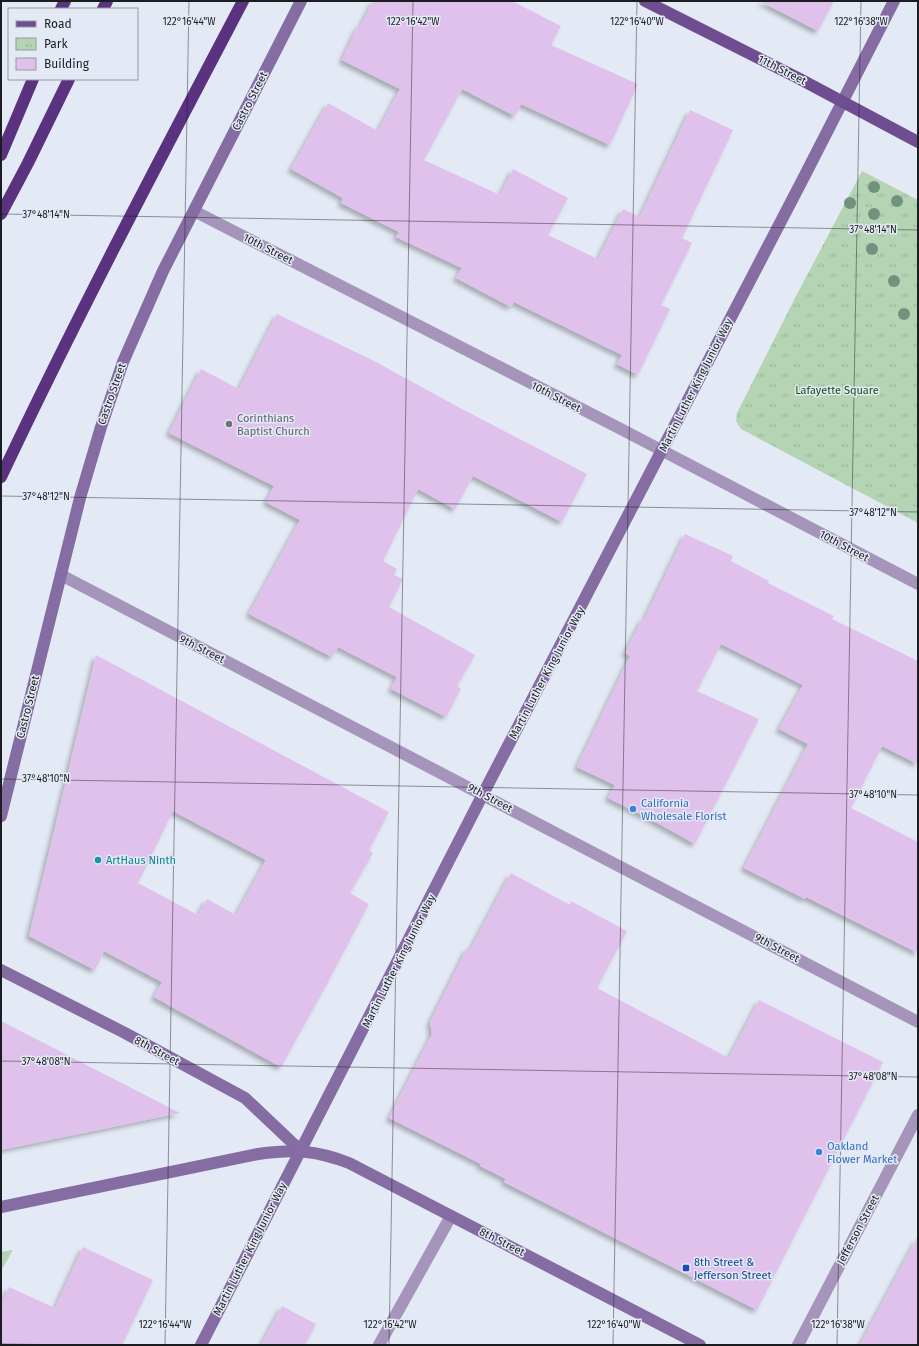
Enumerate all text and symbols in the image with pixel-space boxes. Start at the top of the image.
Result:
legend [8,8,138,80]
text: 122°16'44"W [162,16,216,28]
text: 122°16'42"W [386,16,440,28]
text: 122°16'40"W [610,16,665,28]
text: 122°16'38"W [834,16,889,28]
text: Road [44,17,72,31]
text: Park [44,37,68,51]
street label: 11th Street [756,52,808,88]
text: Building [44,57,90,71]
street label: Castro Street [230,69,270,133]
text: 37°48'14"N [22,209,70,221]
text: 37°48'14"N [849,224,897,236]
street label: 10th Street [241,231,295,267]
street label: Martin Luther King Junior Way [657,316,736,454]
street label: Castro Street [95,362,129,426]
street label: 10th Street [529,379,583,415]
park label: Lafayette Square [795,384,879,397]
place label: Corinthians Baptist Church [237,412,310,438]
marker: Corinthians Baptist Church [224,419,234,429]
text: 37°48'12"N [22,491,70,503]
text: 37°48'12"N [849,507,897,519]
street label: 10th Street [817,528,871,564]
street label: Martin Luther King Junior Way [507,604,588,741]
street label: 9th Street [177,632,227,666]
street label: Castro Street [14,674,42,740]
text: 37°48'10"N [22,773,70,785]
street label: 9th Street [465,781,515,815]
text: 37°48'10"N [849,789,897,801]
place label: California Wholesale Florist [641,797,726,823]
marker: California Wholesale Florist [628,804,638,814]
place label: ArtHaus Ninth [106,854,176,867]
marker: ArtHaus Ninth [93,855,103,865]
street label: Martin Luther King Junior Way [360,892,439,1030]
street label: 9th Street [752,931,802,965]
street label: 8th Street [132,1034,182,1068]
text: 37°48'08"N [21,1056,71,1068]
text: 37°48'08"N [848,1071,898,1083]
place label: Oakland Flower Market [827,1140,897,1166]
marker: Oakland Flower Market [814,1147,824,1157]
street label: Martin Luther King Junior Way [211,1180,290,1318]
street label: Jefferson Street [834,1193,882,1267]
street label: 8th Street [477,1225,527,1259]
place label: 8th Street & Jefferson Street [694,1256,771,1282]
marker: 8th Street & Jefferson Street [681,1263,691,1273]
text: 122°16'44"W [138,1319,192,1331]
text: 122°16'42"W [363,1319,417,1331]
text: 122°16'40"W [587,1319,642,1331]
text: 122°16'38"W [811,1319,866,1331]

